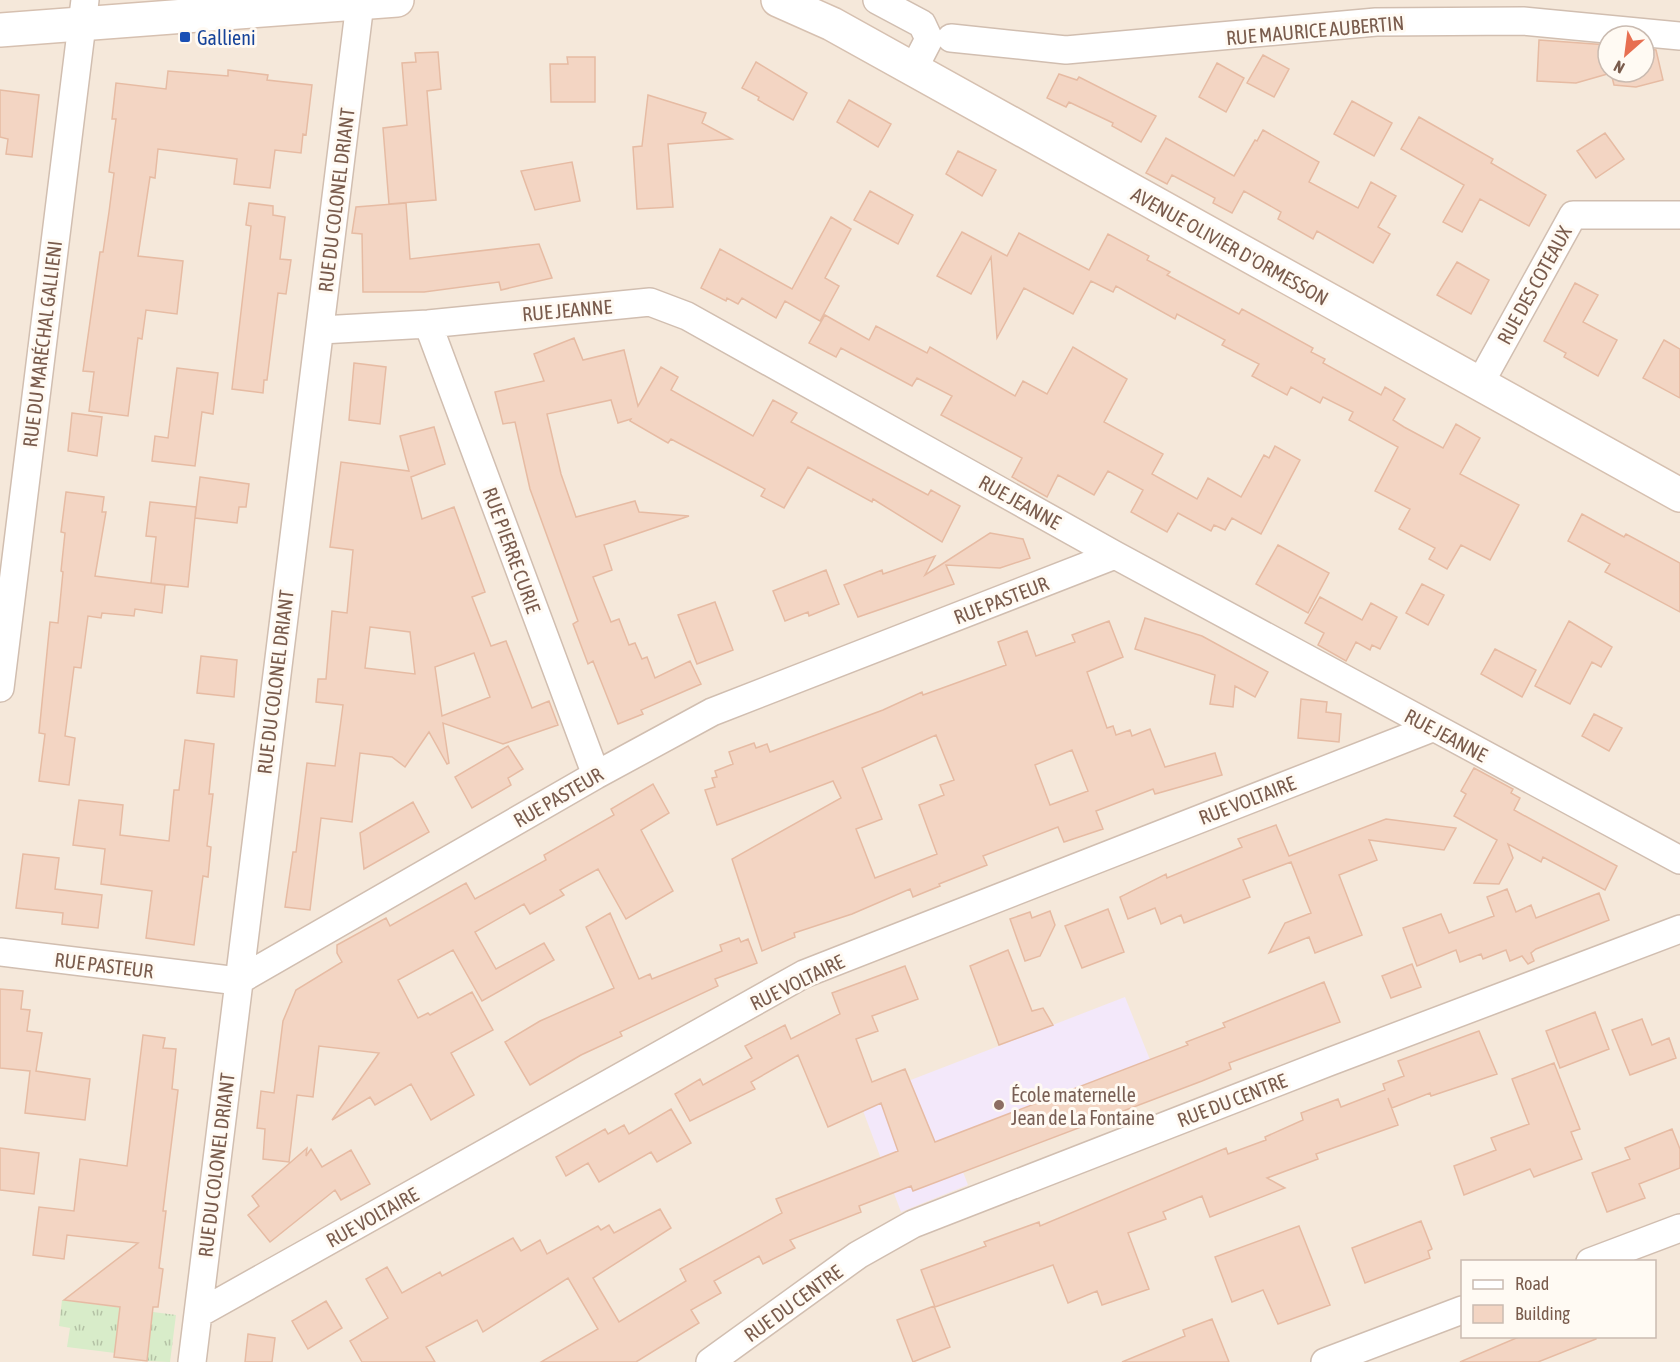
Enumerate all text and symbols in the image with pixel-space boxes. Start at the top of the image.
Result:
street label: RUE MAURICE AUBERTIN [1225,11,1405,49]
north arrow [1596,24,1656,84]
place label: Gallieni [197,26,255,49]
marker: Gallieni [178,30,192,44]
text: N [1611,57,1627,77]
street label: RUE DU COLONEL DRIANT [313,106,359,294]
street label: AVENUE OLIVIER D'ORMESSON [1128,182,1332,310]
street label: RUE DES COTEAUX [1492,222,1576,348]
street label: RUE DU MARÉCHAL GALLIENI [18,239,66,449]
street label: RUE JEANNE [521,295,613,325]
street label: RUE JEANNE [975,470,1065,534]
street label: RUE PIERRE CURIE [479,484,546,616]
street label: RUE PASTEUR [950,571,1052,629]
street label: RUE DU COLONEL DRIANT [252,588,298,776]
street label: RUE JEANNE [1401,704,1492,766]
street label: RUE PASTEUR [509,762,607,832]
street label: RUE VOLTAIRE [1195,771,1299,829]
street label: RUE PASTEUR [53,948,155,982]
street label: RUE VOLTAIRE [746,949,848,1015]
street label: RUE DU CENTRE [1174,1068,1290,1131]
street label: RUE DU COLONEL DRIANT [193,1071,239,1259]
place label: École maternelle Jean de La Fontaine [1011,1083,1155,1129]
marker: École maternelle Jean de La Fontaine [992,1098,1006,1112]
street label: RUE VOLTAIRE [322,1182,422,1252]
street label: RUE DU CENTRE [740,1259,847,1346]
legend [1461,1260,1656,1338]
text: Road [1515,1273,1549,1294]
text: Building [1515,1303,1570,1324]

